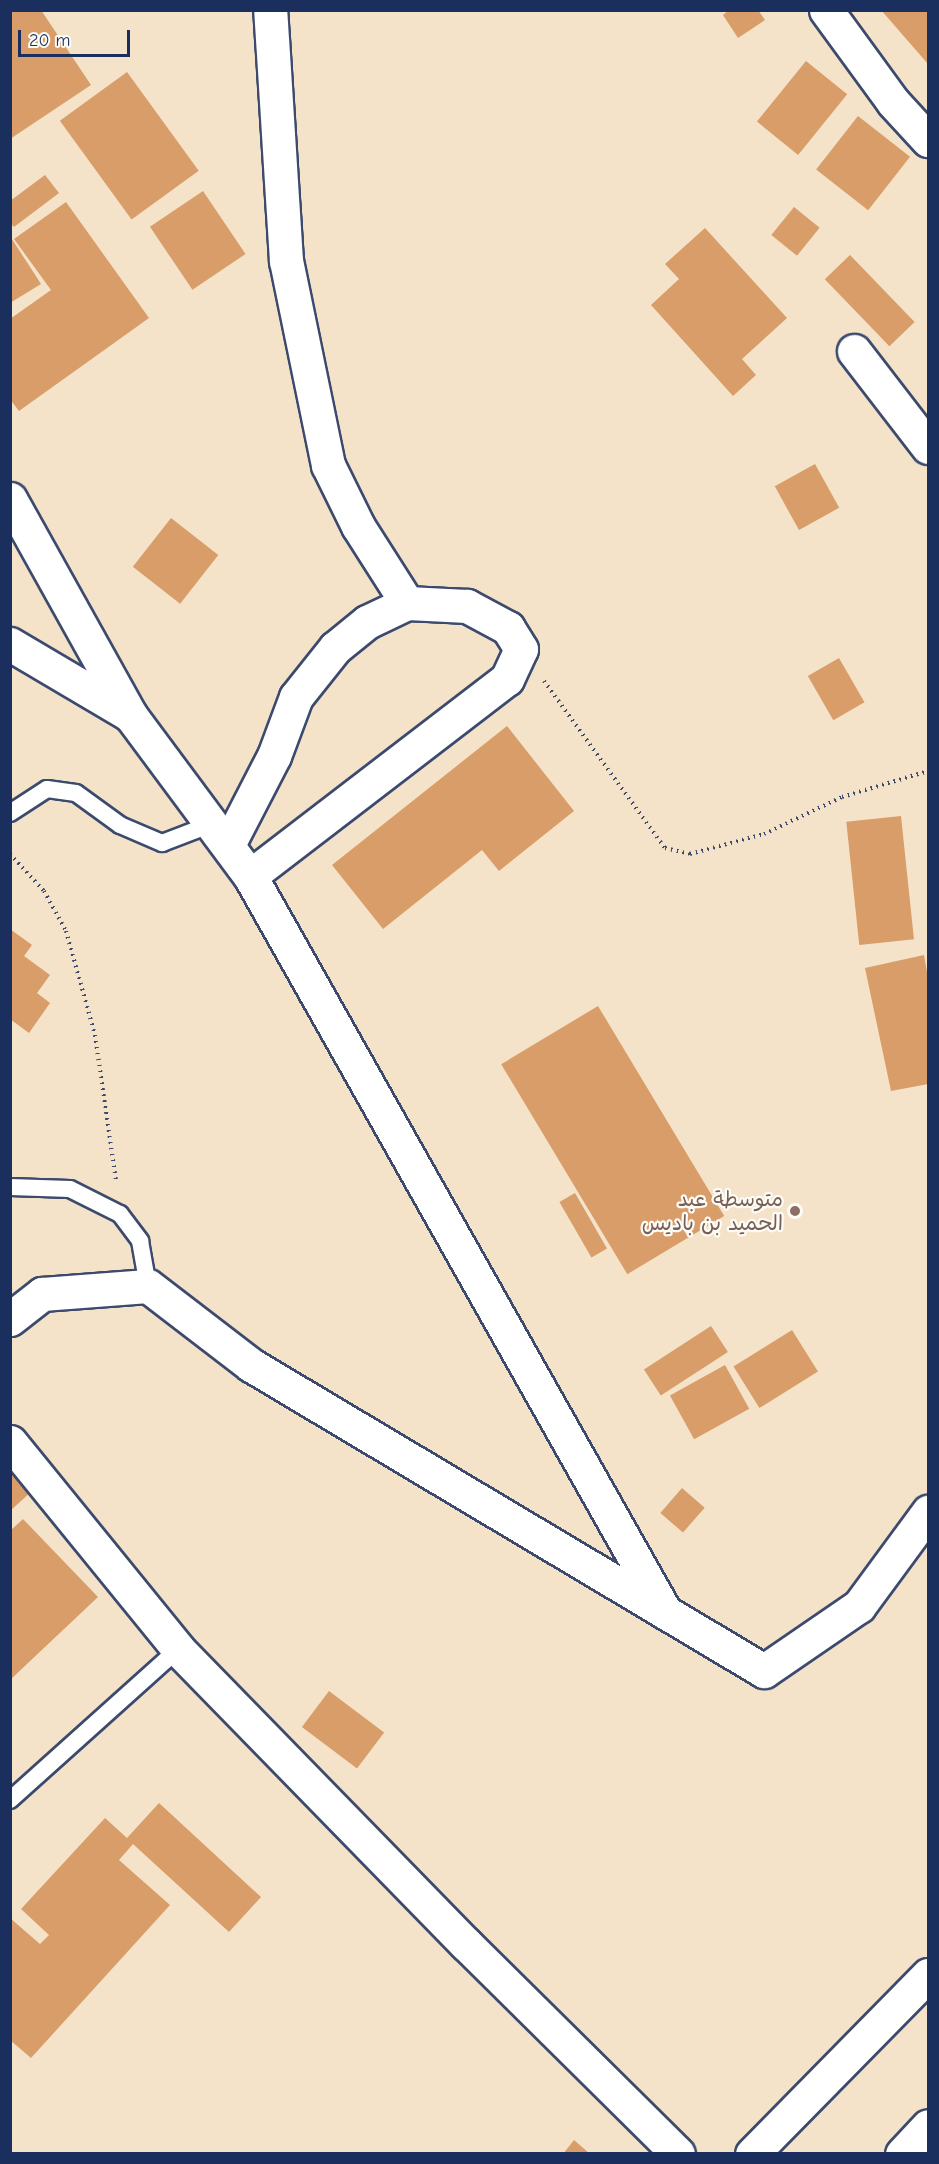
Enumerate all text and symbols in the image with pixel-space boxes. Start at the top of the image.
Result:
scale bar [21,18,134,56]
text: 20 m [29,30,70,51]
place label: متوسطة عبد الحميد بن باديس [642,1186,783,1236]
marker: متوسطة عبد الحميد بن باديس [788,1204,802,1218]

